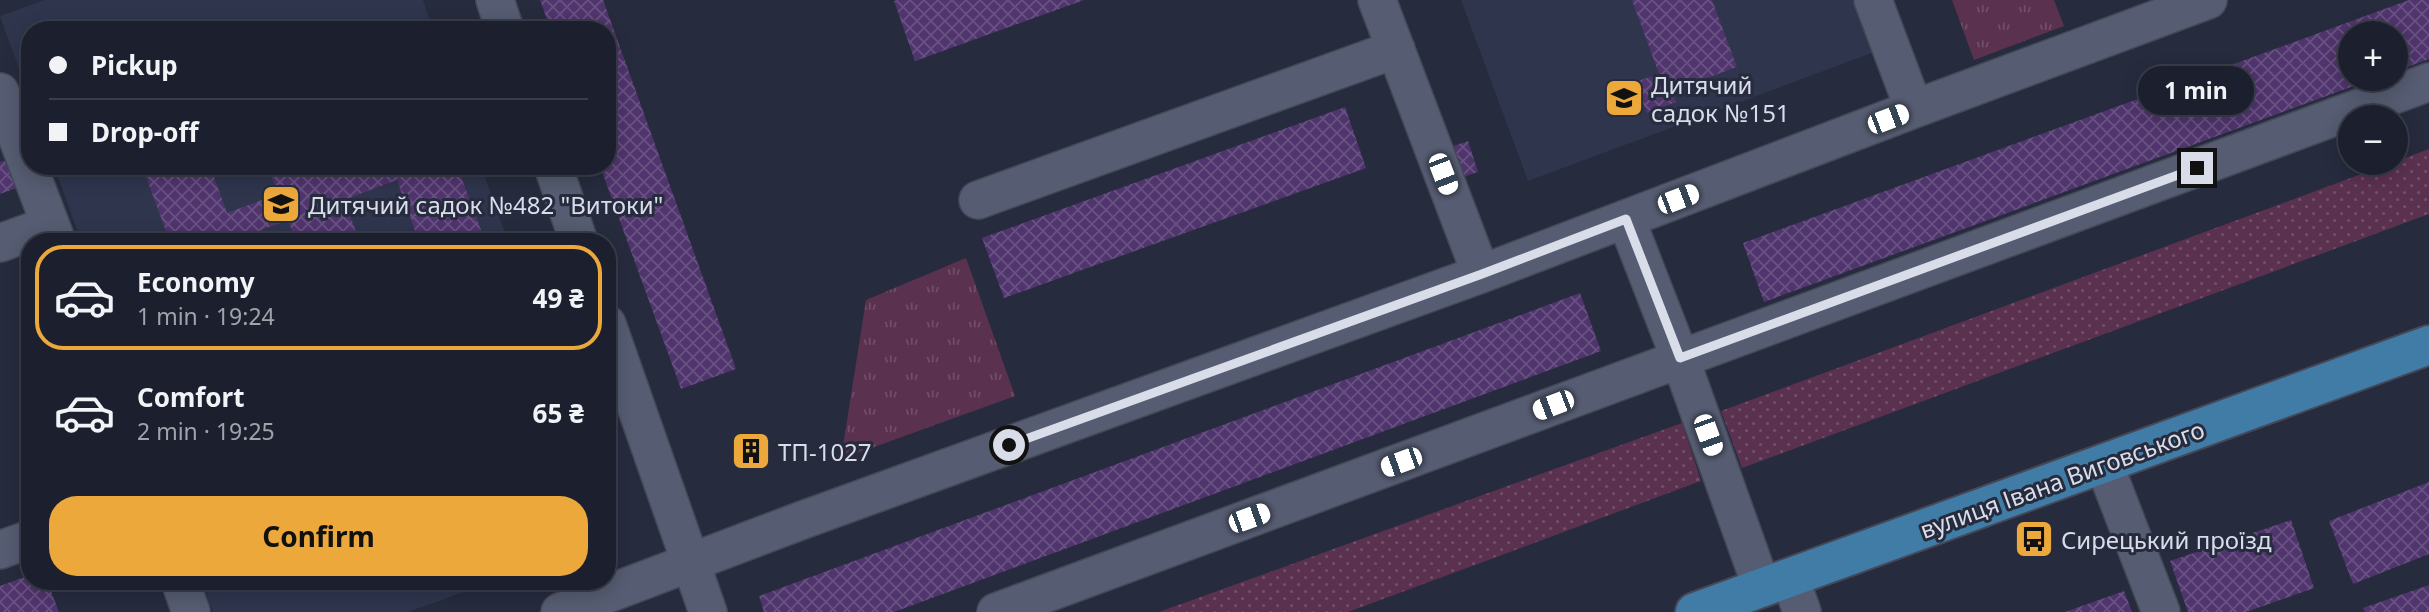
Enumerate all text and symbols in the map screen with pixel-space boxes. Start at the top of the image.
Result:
map controls [2338,21,2408,175]
button: + [2338,21,2408,91]
text: Pickup [91,47,178,83]
callout: 1 min [2139,66,2255,116]
place label: Дитячий садок №151 [1651,68,1790,129]
text: 1 min [2164,74,2228,106]
school or university icon: Дитячий садок №151 [1603,77,1645,119]
car [1865,102,1912,136]
button: − [2338,105,2408,175]
text: Drop-off [91,114,198,150]
car [1426,151,1461,197]
route end [2181,152,2213,184]
car [1655,182,1702,216]
school or university icon: Дитячий садок №482 "Витоки" [260,183,302,225]
place label: Дитячий садок №482 "Витоки" [308,188,663,221]
text: Economy [137,264,255,300]
icon: car [53,266,116,329]
text: 49 ₴ [533,280,584,316]
text: 1 min · 19:24 [137,300,275,332]
text: Comfort [137,379,245,415]
icon: car [53,381,116,444]
car [1530,388,1577,422]
text: 65 ₴ [533,395,584,431]
car [1691,412,1726,458]
street label: вулиця Івана Виговського [1915,412,2209,546]
text: 2 min · 19:25 [137,415,275,447]
route start [993,429,1025,461]
building icon: ТП-1027 [730,430,772,472]
place label: ТП-1027 [778,435,872,468]
car [1378,445,1425,479]
button: Confirm [49,496,588,576]
car [1226,501,1273,535]
bus stop icon: Сирецький проїзд [2013,518,2055,560]
place label: Сирецький проїзд [2061,523,2272,556]

